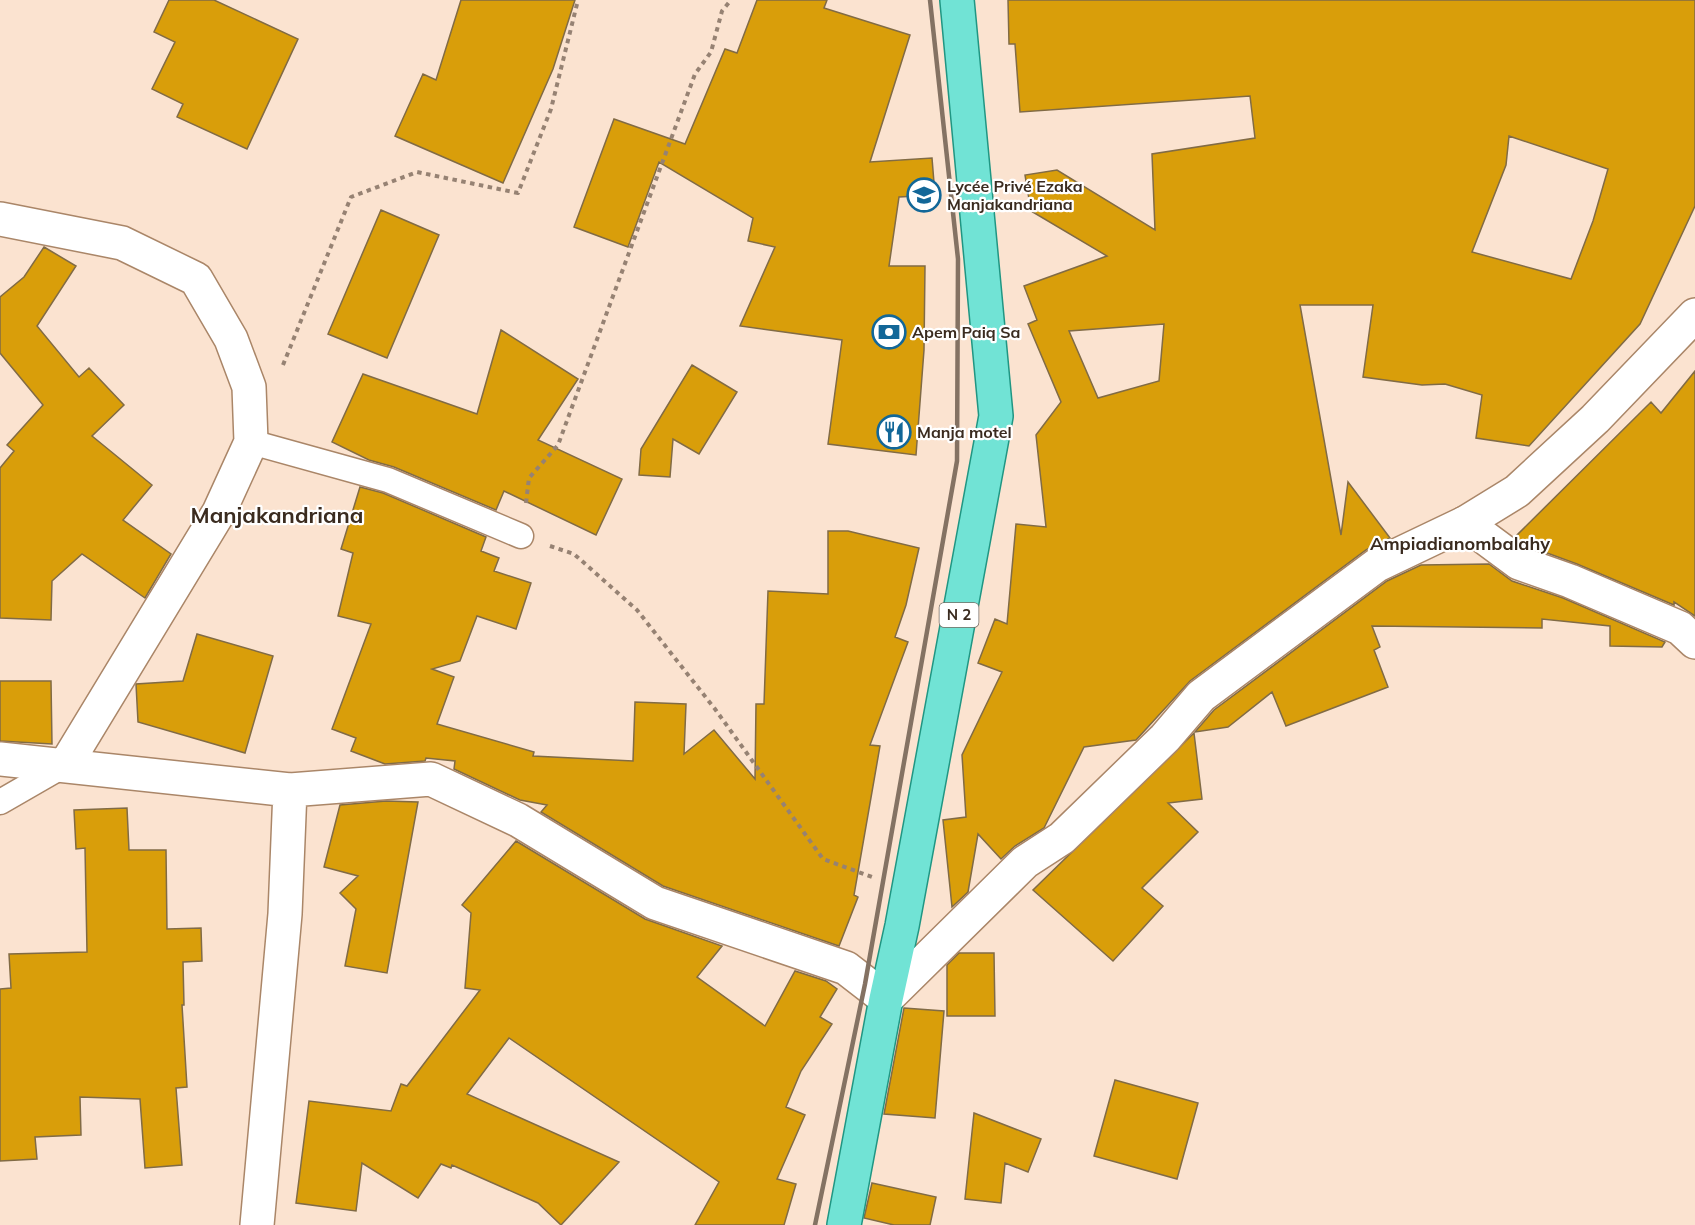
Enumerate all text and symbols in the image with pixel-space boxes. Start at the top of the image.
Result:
place label: Lycée Privé Ezaka Manjakandriana [947,176,1083,214]
school or university icon: Lycée Privé Ezaka Manjakandriana [906,177,942,213]
bank icon: Apem Paiq Sa [871,314,907,350]
place label: Apem Paiq Sa [912,322,1020,342]
restaurant icon: Manja motel [876,414,912,450]
place label: Manja motel [917,422,1012,442]
district label: Manjakandriana [191,501,363,529]
district label: Ampiadianombalahy [1370,532,1550,555]
road number: N 2 [940,603,978,627]

